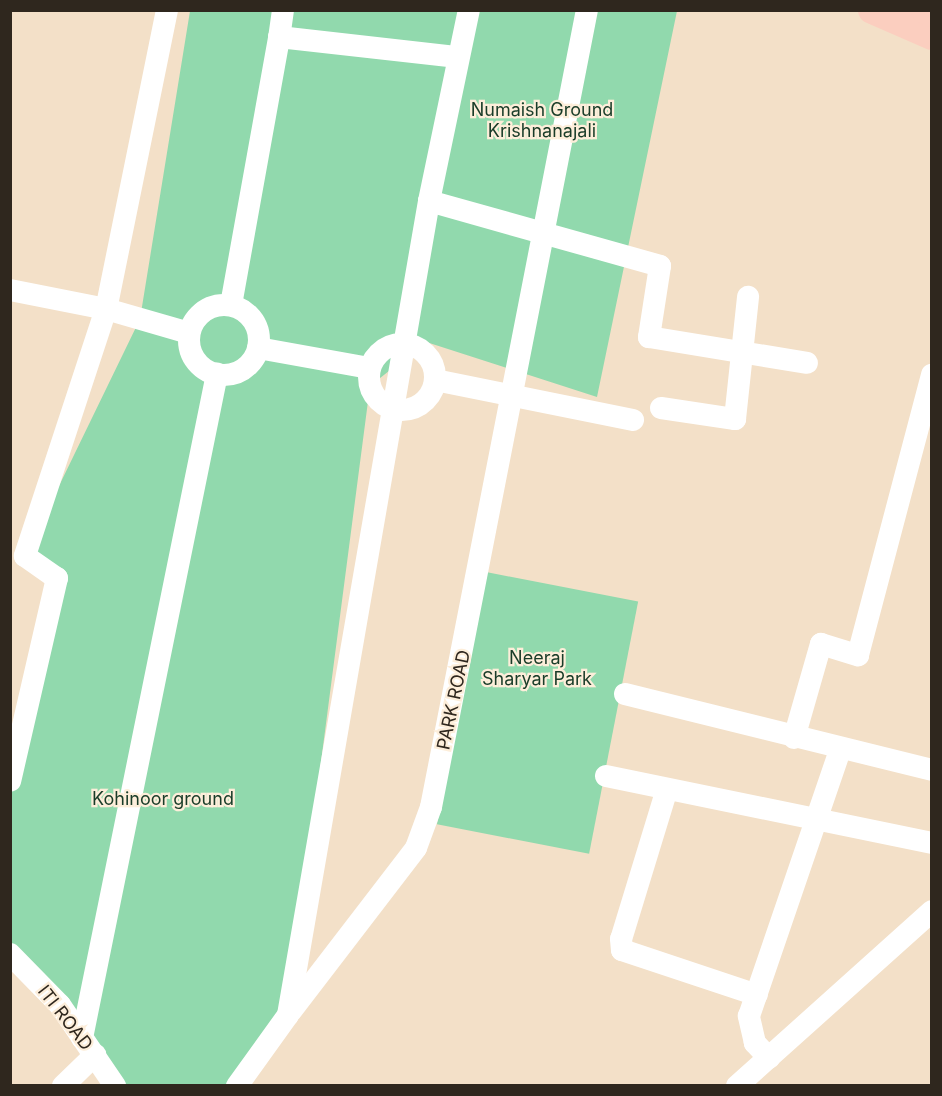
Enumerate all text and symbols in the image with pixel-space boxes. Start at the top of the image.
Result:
park label: Numaish Ground Krishnanajali [471,100,613,142]
street label: PARK ROAD [433,648,475,752]
park label: Neeraj Sharyar Park [482,648,592,690]
park label: Kohinoor ground [92,788,234,810]
street label: ITI ROAD [33,981,97,1055]

